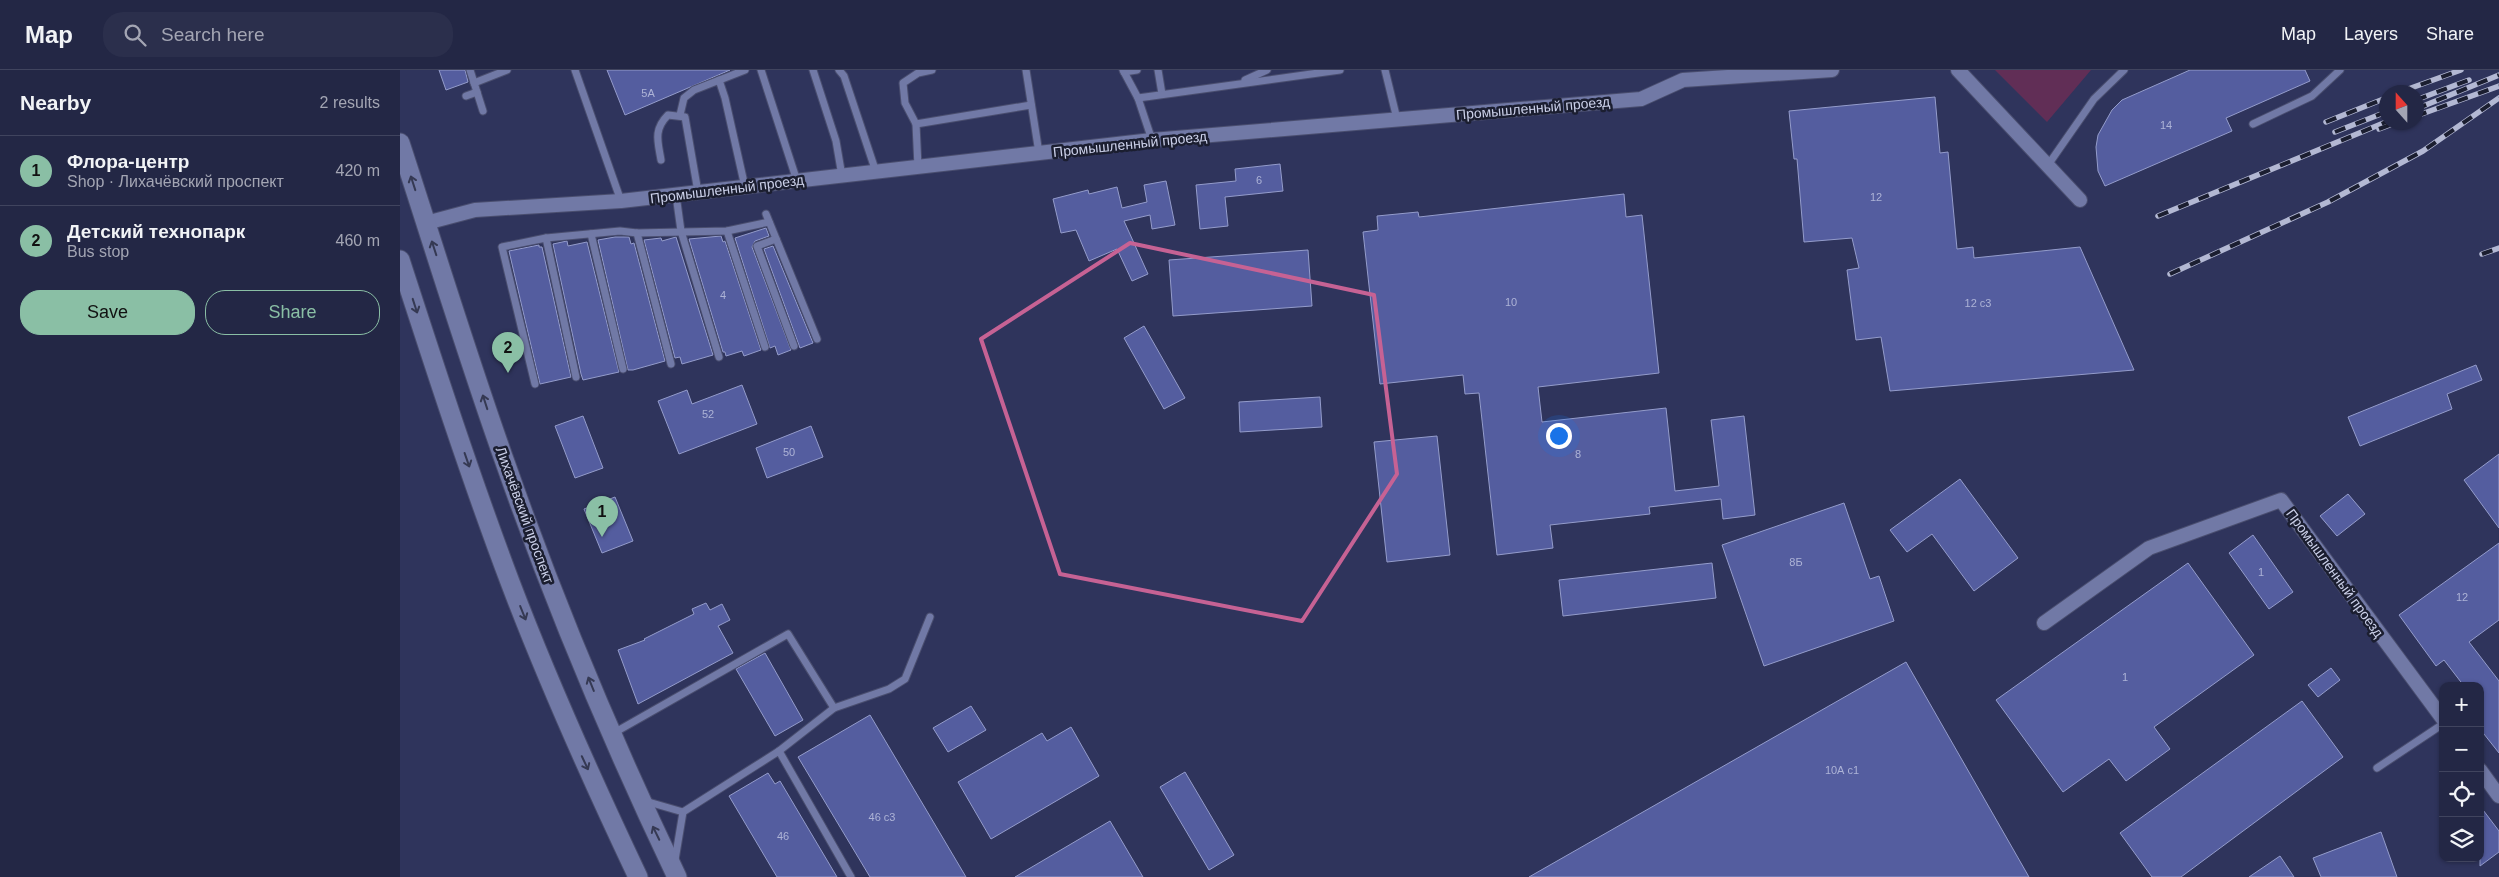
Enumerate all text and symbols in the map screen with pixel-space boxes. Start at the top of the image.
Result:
search box [103,12,453,57]
text: Map [25,21,73,48]
icon: search [121,21,149,49]
text: Search here [161,24,265,45]
text: Map [2281,24,2316,44]
text: Layers [2344,24,2398,44]
text: Share [2426,24,2474,44]
north arrow [2379,85,2424,130]
house number: 5А [641,87,655,99]
text: Nearby [20,91,91,114]
street label: Промышленный проезд [1455,93,1611,123]
text: 2 results [320,94,380,111]
house number: 14 [2160,119,2172,131]
street label: Промышленный проезд [1052,128,1208,160]
text: Флора-центр [67,151,189,172]
text: 1 [32,162,40,179]
text: 420 m [336,162,380,179]
street label: Промышленный проезд [649,172,805,206]
text: Shop · Лихачёвский проспект [67,173,284,190]
house number: 6 [1256,174,1262,186]
one-way arrow [408,176,417,191]
house number: 12 [1870,191,1882,203]
text: Детский технопарк [67,221,245,242]
text: 2 [32,232,40,249]
text: 460 m [336,232,380,249]
one-way arrow [429,240,439,256]
text: Bus stop [67,243,129,260]
house number: 4 [720,289,726,301]
button: Save [20,290,195,335]
button: Share [205,290,380,335]
house number: 10 [1505,296,1517,308]
house number: 12 с3 [1965,297,1991,309]
one-way arrow [411,298,420,314]
pin: 2 [492,332,524,373]
one-way arrow [480,395,489,411]
house number: 52 [702,408,714,420]
your location [1546,423,1572,449]
street label: Лихачёвский проспект [493,444,557,586]
house number: 50 [783,446,795,458]
house number: 8 [1575,448,1581,460]
one-way arrow [463,452,472,468]
pin: 1 [586,496,618,537]
street label: Промышленный проезд [2283,506,2387,640]
house number: 8Б [1789,556,1803,568]
house number: 1 [2258,566,2264,578]
house number: 12 [2456,591,2468,603]
one-way arrow [518,605,528,620]
house number: 1 [2122,671,2128,683]
one-way arrow [586,677,595,692]
map controls [2439,682,2484,862]
button: + [2439,682,2484,727]
button: − [2439,727,2484,772]
one-way arrow [580,755,590,770]
house number: 10А с1 [1825,764,1859,776]
button: locate [2439,772,2484,817]
house number: 46 с3 [869,811,895,823]
button: layers [2439,817,2484,862]
one-way arrow [651,826,660,841]
house number: 46 [777,830,789,842]

